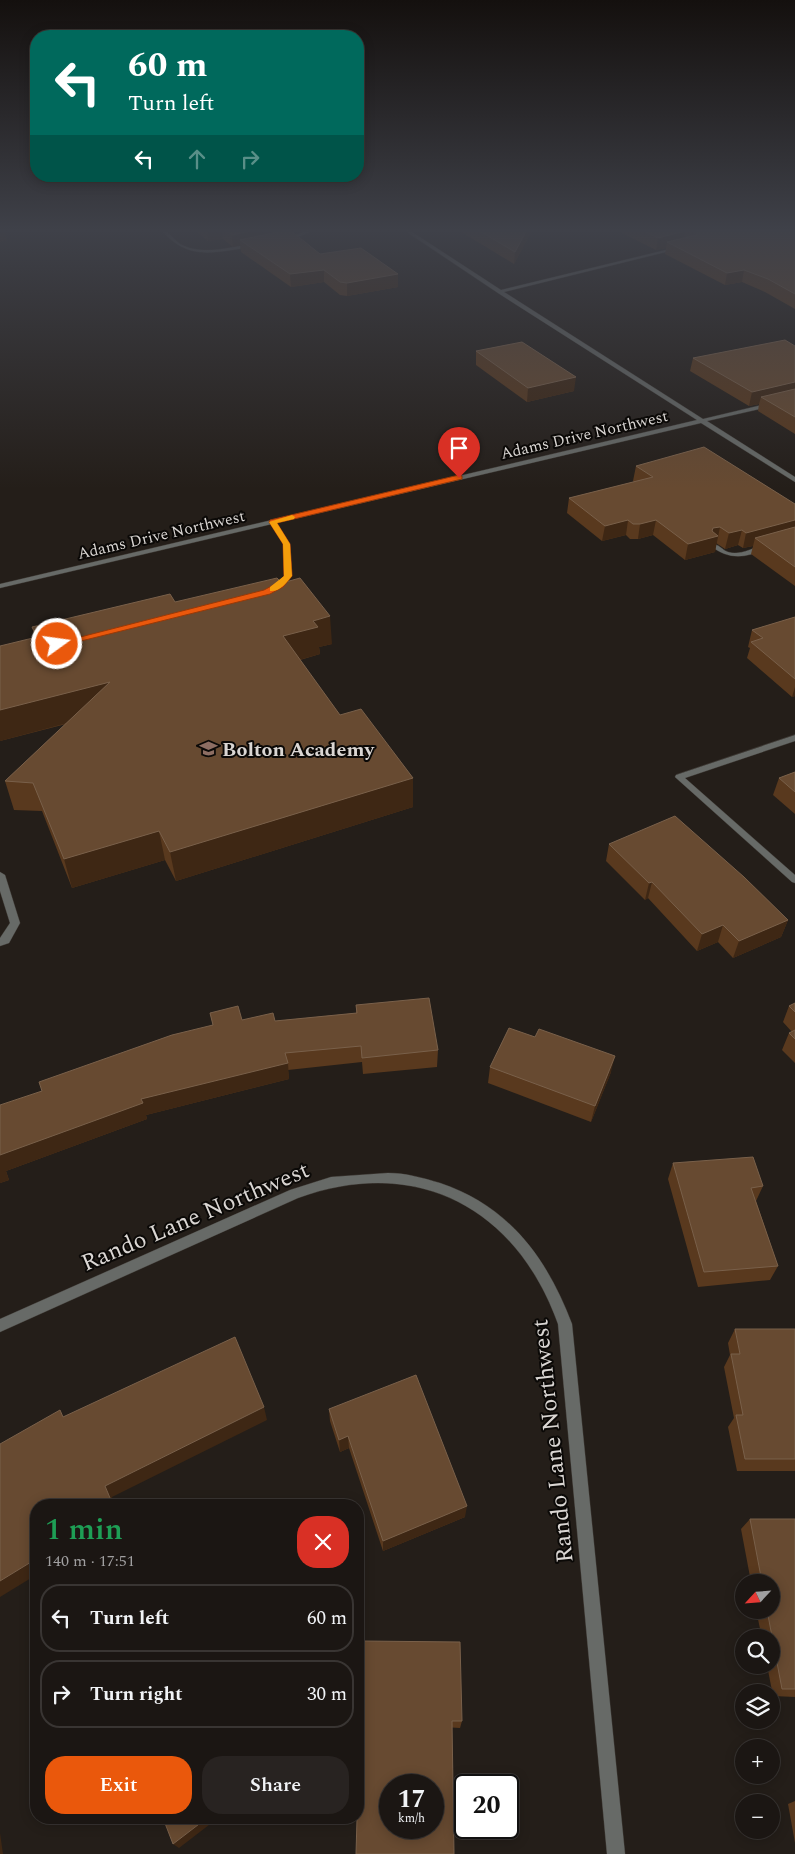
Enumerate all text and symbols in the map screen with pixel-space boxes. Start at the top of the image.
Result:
text: 60 m [128,39,208,92]
icon: left [45,50,110,115]
text: Turn left [128,87,214,120]
icon: left [130,145,158,173]
icon: ahead [183,145,211,173]
icon: right [236,145,264,173]
street label: Adams Drive Northwest [498,404,671,466]
pin [438,427,480,478]
icon: arrive [445,434,473,462]
street label: Adams Drive Northwest [75,504,248,566]
position arrow [30,617,82,669]
place label: Bolton Academy [222,735,375,765]
school or university icon: Bolton Academy [198,739,218,759]
street label: Rando Lane Northwest [76,1153,315,1281]
street label: Rando Lane Northwest [522,1317,584,1565]
text: 1 min [45,1507,123,1553]
button: close [297,1516,349,1568]
text: 140 m · 17:51 [45,1549,135,1573]
north arrow [735,1574,780,1619]
map controls [735,1574,780,1839]
icon: left [47,1604,75,1632]
text: Turn left [90,1604,169,1633]
text: 60 m [307,1604,347,1633]
button: search [735,1629,780,1674]
icon: right [47,1680,75,1708]
text: Turn right [90,1680,183,1709]
text: 30 m [307,1680,347,1709]
button: layers [735,1684,780,1729]
button: + [735,1739,780,1784]
button: Exit [45,1756,192,1814]
button: Share [202,1756,349,1814]
speed limit sign: 20 [454,1774,519,1839]
text: 17 [397,1781,426,1819]
button: − [735,1794,780,1839]
text: km/h [398,1809,425,1828]

